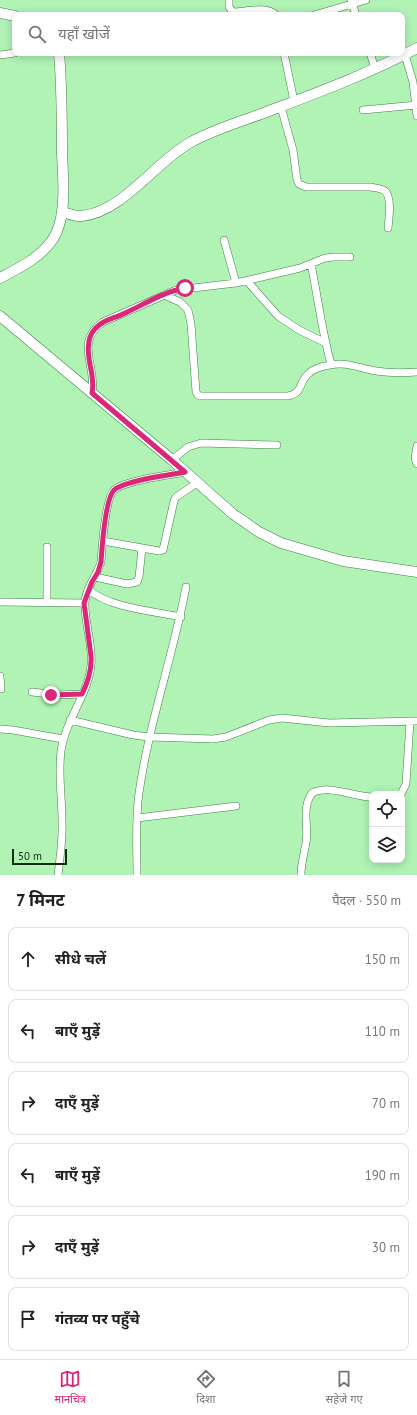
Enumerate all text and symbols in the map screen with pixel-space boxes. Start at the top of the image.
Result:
search box [12,12,405,56]
icon: search [26,23,48,45]
text: यहाँ खोजें [58,24,110,43]
route start [176,279,194,297]
route end [42,686,60,704]
map controls [369,791,405,863]
button: locate [369,791,405,827]
button: layers [369,827,405,863]
scale bar [12,847,67,866]
text: 50 m [18,849,42,863]
text: 7 मिनट [16,889,65,911]
text: पैदल · 550 m [332,892,401,909]
icon: ahead [17,948,39,970]
text: सीधे चलें [55,949,106,968]
text: 150 m [365,951,400,968]
icon: left [17,1020,39,1042]
text: बाएँ मुड़ें [55,1021,100,1040]
text: 110 m [365,1023,400,1040]
icon: right [17,1092,39,1114]
text: दाएँ मुड़ें [55,1093,99,1112]
text: 70 m [372,1095,400,1112]
icon: left [17,1164,39,1186]
text: बाएँ मुड़ें [55,1165,100,1184]
text: 190 m [365,1167,400,1184]
icon: right [17,1236,39,1258]
text: दाएँ मुड़ें [55,1237,99,1256]
text: 30 m [372,1239,400,1256]
icon: arrive [17,1308,39,1330]
text: गंतव्य पर पहुँचे [55,1309,140,1328]
tab: मानचित्र [54,1368,86,1407]
tab: दिशा [195,1368,217,1407]
tab: सहेजे गए [326,1368,362,1407]

